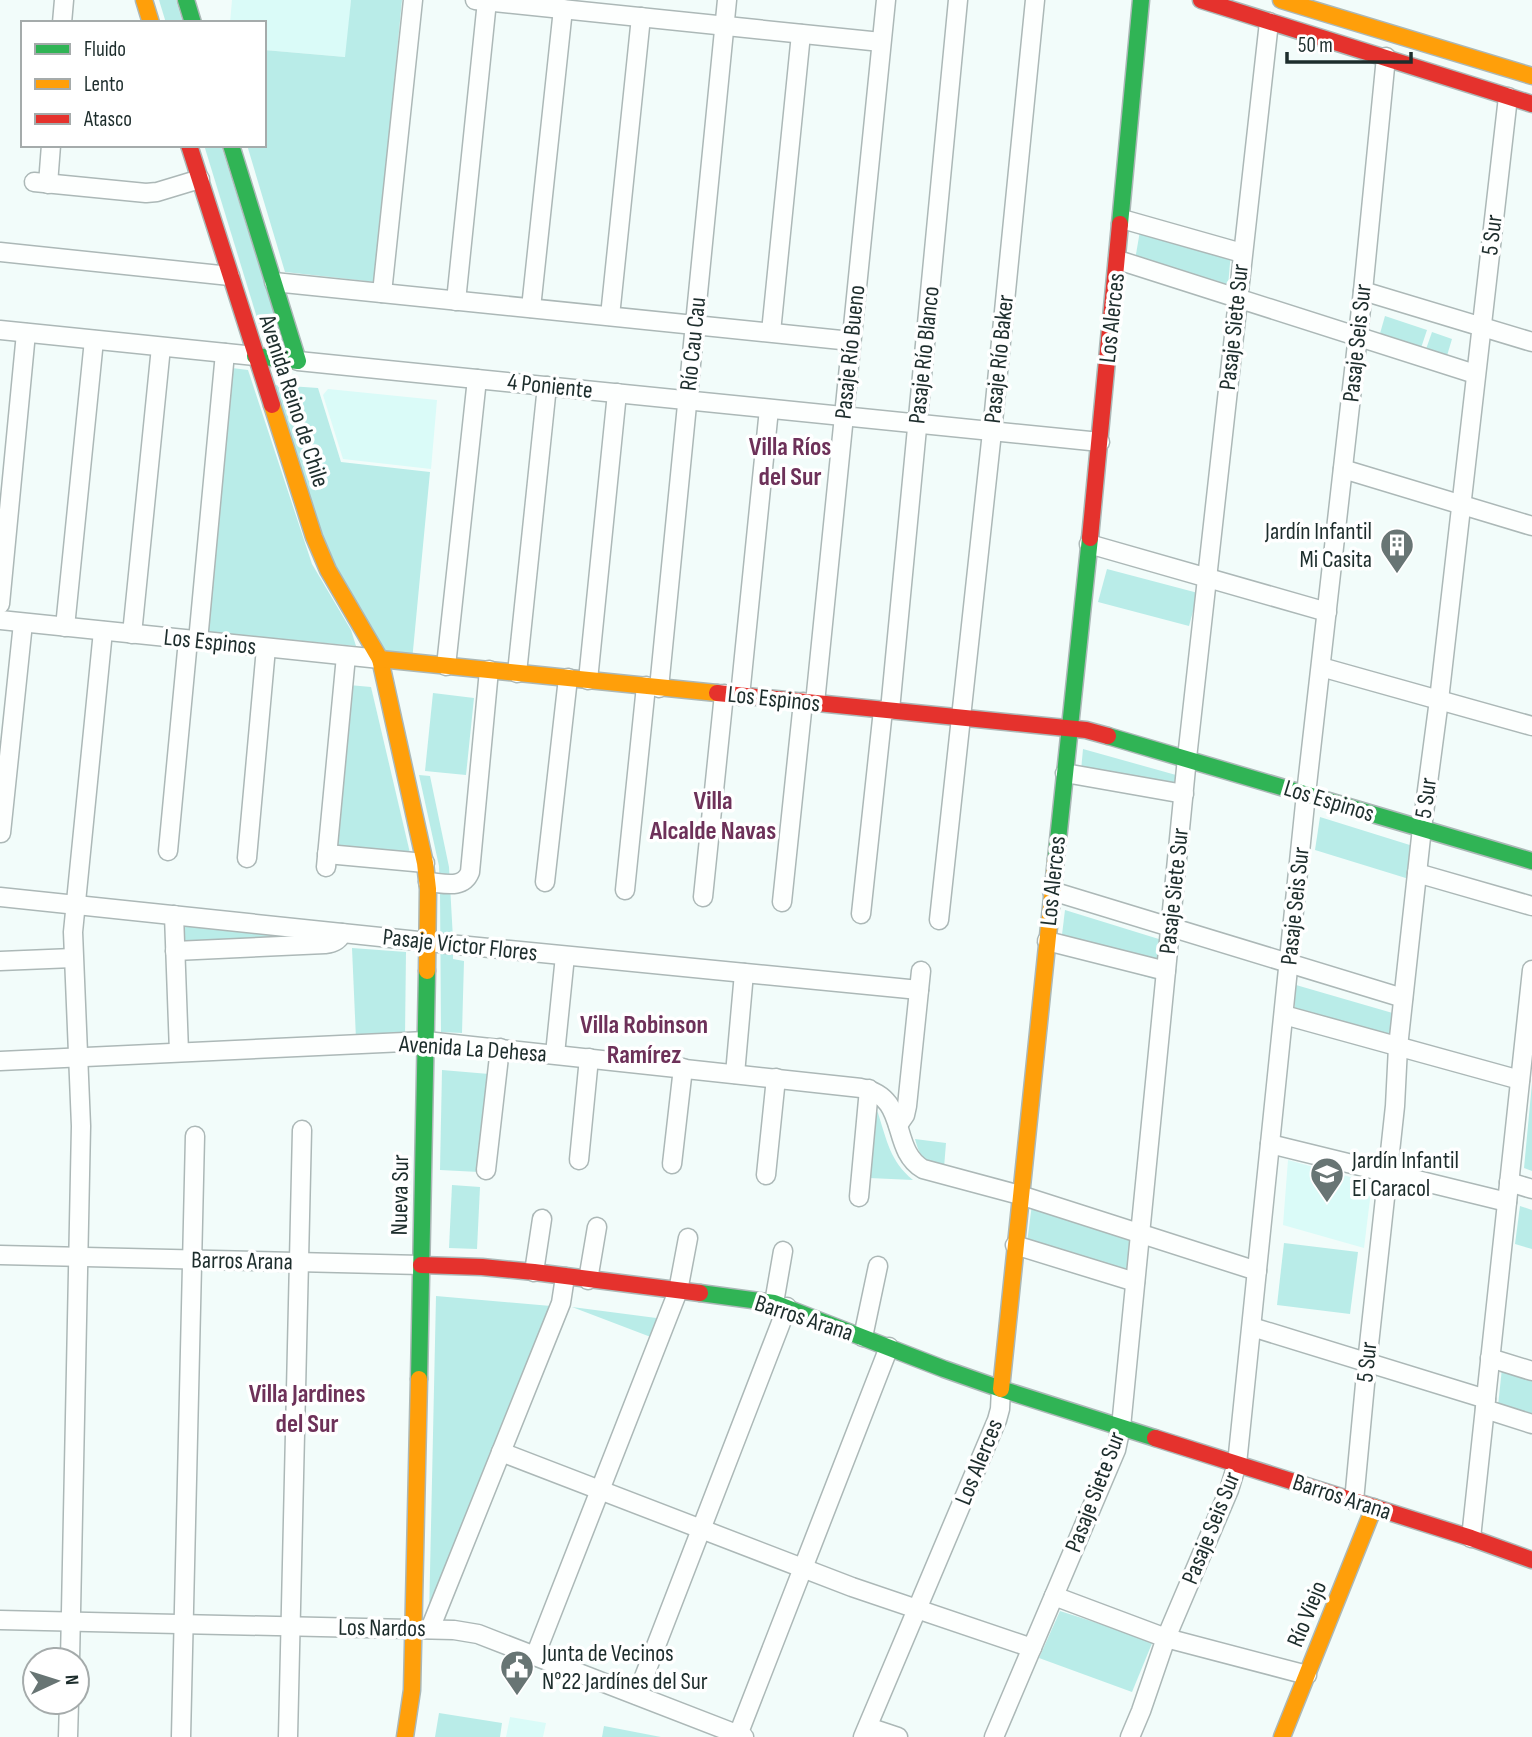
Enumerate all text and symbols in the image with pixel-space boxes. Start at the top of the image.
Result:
legend [21,21,266,147]
scale bar [1287,21,1411,65]
text: 50 m [1298,33,1333,58]
text: Fluido [84,37,126,62]
text: Lento [84,72,124,97]
text: Atasco [83,107,132,132]
street label: 5 Sur [1475,213,1509,257]
street label: Pasaje Siete Sur [1213,262,1255,392]
street label: Los Alerces [1093,272,1131,364]
street label: Pasaje Seis Sur [1336,282,1378,403]
street label: Pasaje Río Bueno [829,284,871,420]
street label: Pasaje Río Blanco [902,285,946,425]
street label: Pasaje Río Baker [978,293,1020,425]
street label: Río Cau Cau [674,296,712,392]
street label: Avenida Reino de Chile [252,310,336,491]
street label: 4 Poniente [506,367,594,405]
district label: Villa Ríos del Sur [749,432,831,493]
place label: Jardín Infantil Mi Casita [1264,517,1372,574]
building icon: Jardín Infantil Mi Casita [1378,526,1416,575]
street label: Los Espinos [162,623,258,661]
street label: Los Espinos [726,680,822,718]
street label: Los Espinos [1280,774,1378,828]
street label: 5 Sur [1409,776,1443,820]
district label: Villa Alcalde Navas [649,786,776,847]
street label: Pasaje Siete Sur [1153,826,1195,956]
street label: Los Alerces [1034,835,1072,927]
street label: Pasaje Seis Sur [1274,845,1316,966]
street label: Pasaje Víctor Flores [381,922,539,968]
district label: Villa Robinson Ramírez [580,1010,708,1071]
street label: Avenida La Dehesa [397,1029,548,1069]
place label: Jardín Infantil El Caracol [1351,1146,1459,1203]
street label: Nueva Sur [385,1154,415,1236]
school or university icon: Jardín Infantil El Caracol [1308,1155,1346,1204]
street label: Barros Arana [191,1246,293,1276]
street label: Barros Arana [751,1288,857,1348]
street label: 5 Sur [1350,1340,1384,1384]
district label: Villa Jardines del Sur [249,1379,365,1440]
street label: Los Alerces [949,1415,1009,1509]
street label: Pasaje Siete Sur [1059,1428,1131,1556]
street label: Pasaje Seis Sur [1175,1467,1247,1588]
street label: Barros Arana [1289,1467,1395,1527]
street label: Río Viejo [1281,1577,1333,1651]
street label: Los Nardos [338,1613,426,1643]
place label: Junta de Vecinos N°22 Jardínes del Sur [541,1639,708,1696]
north arrow [21,1646,91,1716]
public building icon: Junta de Vecinos N°22 Jardínes del Sur [498,1648,536,1697]
text: N [60,1674,83,1686]

